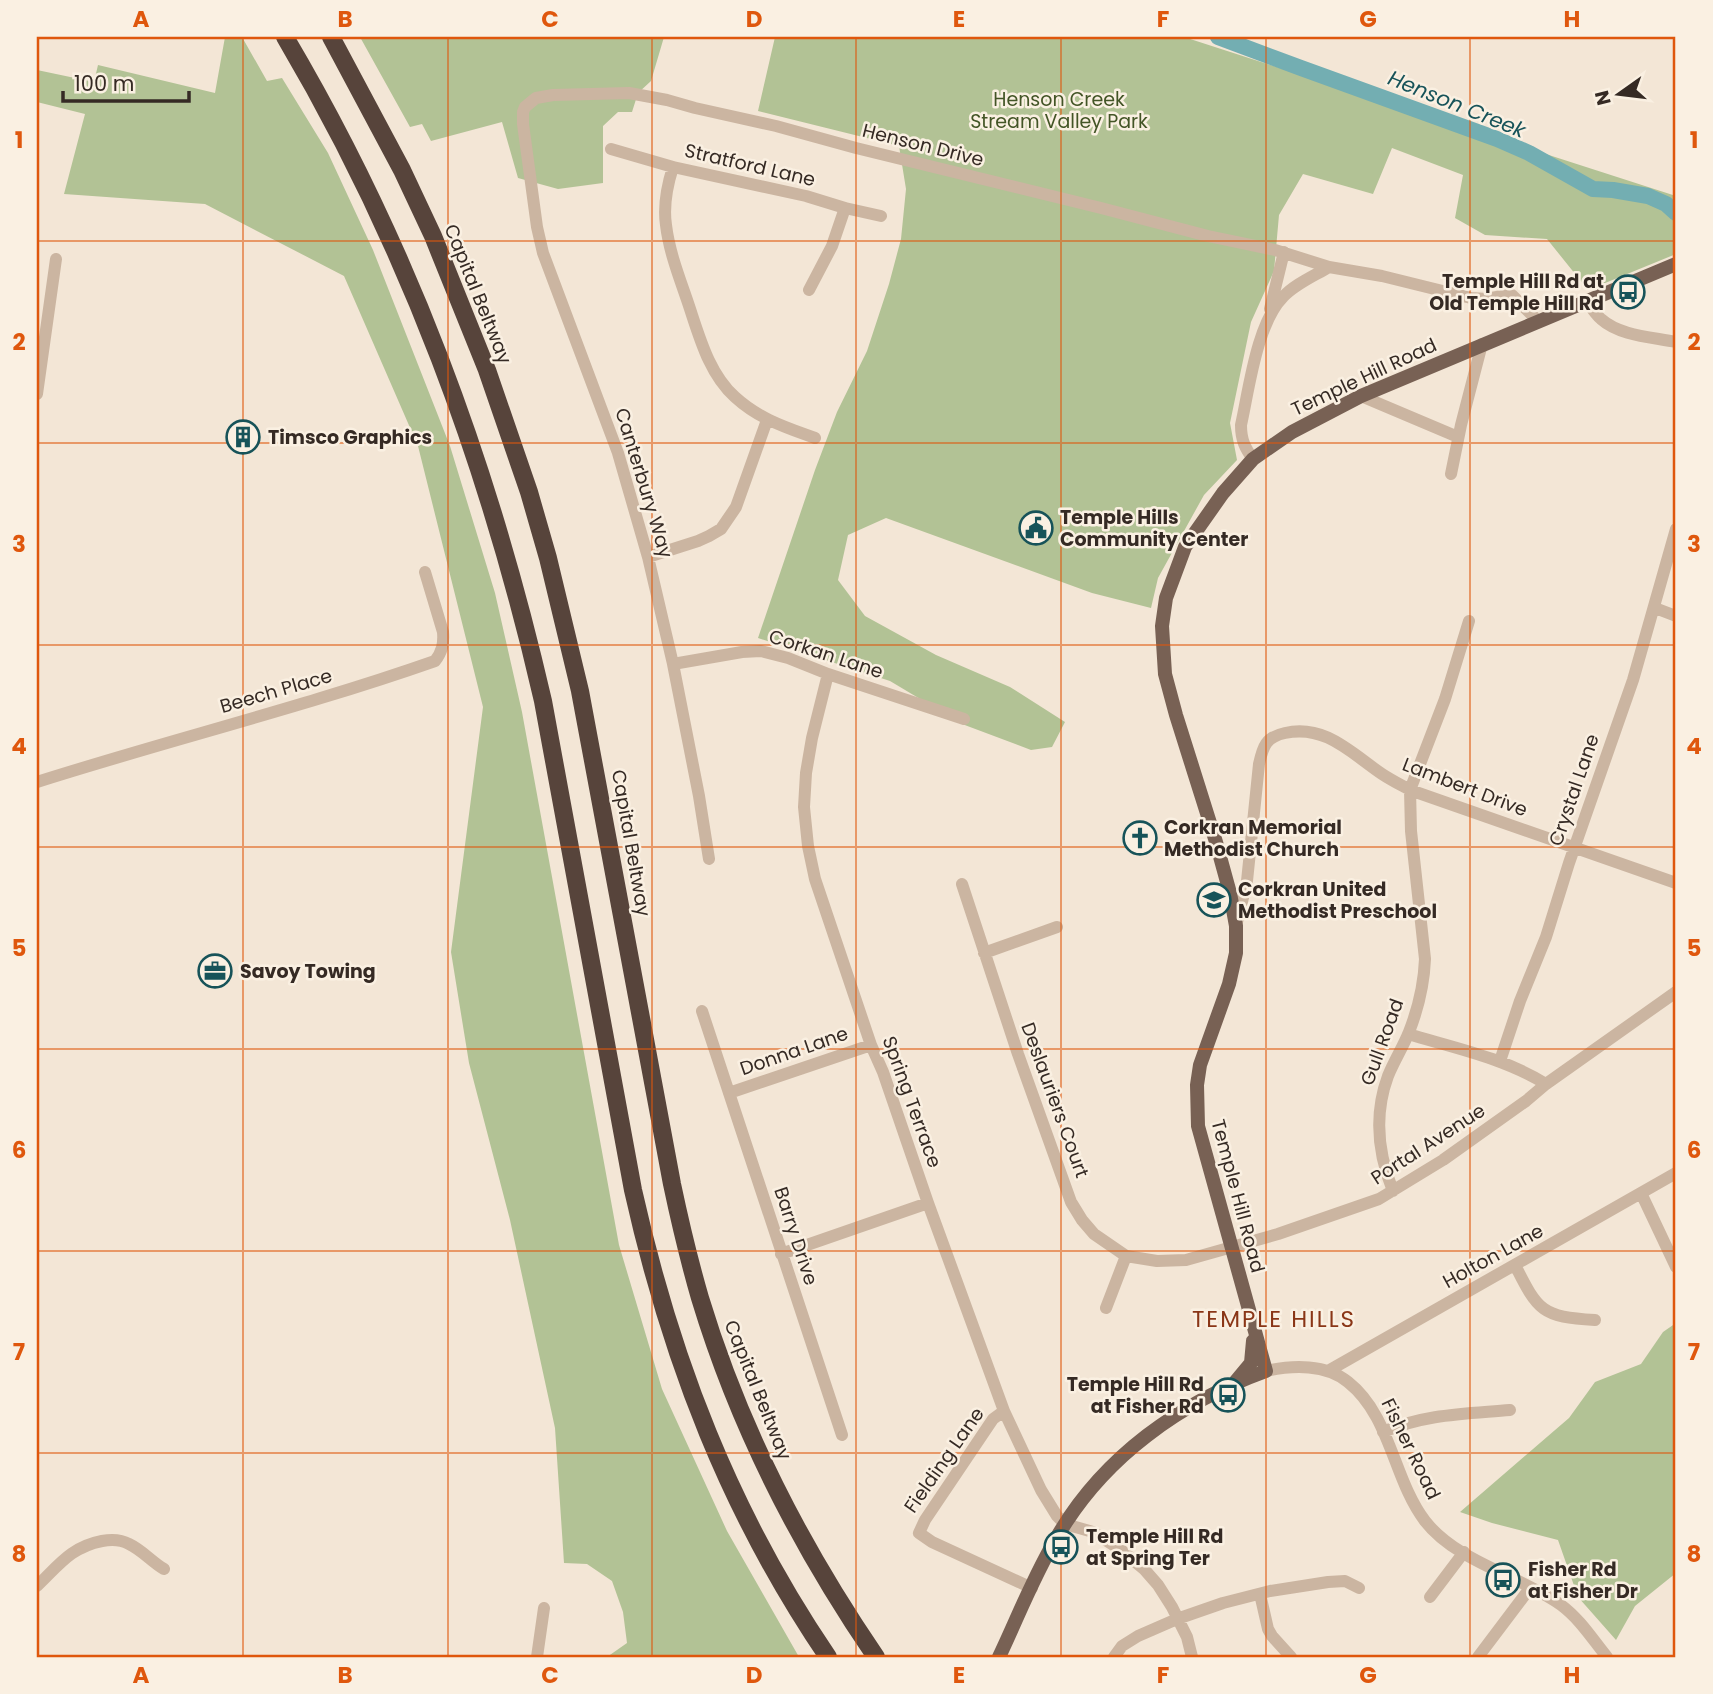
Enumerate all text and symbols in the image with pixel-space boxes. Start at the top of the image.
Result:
text: A [133,3,150,35]
text: B [337,3,353,35]
text: C [541,3,559,35]
text: D [746,3,762,35]
text: E [953,3,965,35]
text: F [1157,3,1169,35]
text: G [1359,3,1377,35]
text: H [1564,3,1580,35]
scale bar [63,60,189,104]
north arrow [1584,60,1654,130]
water label: Henson Creek [1384,63,1531,145]
text: 100 m [74,69,134,98]
park label: Henson Creek Stream Valley Park [970,86,1148,135]
text: N [1588,88,1618,108]
street label: Henson Drive [860,117,986,173]
text: 1 [15,124,23,156]
text: 1 [1690,124,1698,156]
street label: Stratford Lane [682,137,818,193]
street label: Capital Beltway [438,220,518,368]
place label: Temple Hill Rd at Old Temple Hill Rd [1429,268,1604,317]
bus stop icon: Temple Hill Rd at Old Temple Hill Rd [1609,273,1647,311]
text: 2 [12,326,26,358]
text: 2 [1687,326,1701,358]
street label: Temple Hill Road [1287,331,1441,423]
street label: Canterbury Way [608,405,680,562]
building icon: Timsco Graphics [224,418,262,456]
place label: Timsco Graphics [268,424,432,451]
place label: Temple Hills Community Center [1060,504,1248,553]
public building icon: Temple Hills Community Center [1017,509,1055,547]
text: 3 [12,528,26,560]
text: 3 [1687,528,1701,560]
street label: Corkan Lane [765,623,887,685]
street label: Beech Place [217,662,335,720]
text: 4 [11,730,27,762]
street label: Crystal Lane [1542,730,1606,850]
text: 4 [1686,730,1702,762]
street label: Lambert Drive [1399,751,1531,823]
street label: Capital Beltway [605,767,657,919]
place label: Corkran Memorial Methodist Church [1164,814,1342,863]
church icon: Corkran Memorial Methodist Church [1121,819,1159,857]
place label: Corkran United Methodist Preschool [1238,876,1437,925]
school or university icon: Corkran United Methodist Preschool [1195,881,1233,919]
text: 5 [12,932,26,964]
text: 5 [1687,932,1701,964]
office icon: Savoy Towing [196,952,234,990]
place label: Savoy Towing [240,958,376,985]
street label: Gull Road [1354,995,1410,1089]
street label: Deslauriers Court [1014,1019,1096,1181]
street label: Donna Lane [736,1020,852,1082]
street label: Spring Terrace [876,1032,948,1172]
street label: Portal Avenue [1366,1097,1490,1191]
street label: Temple Hill Road [1205,1116,1271,1276]
text: 6 [12,1134,26,1166]
text: 6 [1687,1134,1701,1166]
street label: Barry Drive [767,1183,825,1289]
street label: Holton Lane [1438,1217,1548,1295]
district label: TEMPLE HILLS [1192,1303,1356,1335]
street label: Capital Beltway [718,1316,798,1464]
text: 7 [13,1336,25,1368]
text: 7 [1688,1336,1700,1368]
place label: Temple Hill Rd at Fisher Rd [1067,1371,1204,1420]
bus stop icon: Temple Hill Rd at Fisher Rd [1209,1376,1247,1414]
street label: Fisher Road [1375,1394,1447,1504]
street label: Fielding Lane [898,1402,990,1518]
place label: Temple Hill Rd at Spring Ter [1086,1523,1223,1572]
bus stop icon: Temple Hill Rd at Spring Ter [1042,1528,1080,1566]
text: 8 [12,1538,26,1570]
text: 8 [1687,1538,1701,1570]
place label: Fisher Rd at Fisher Dr [1528,1556,1638,1605]
bus stop icon: Fisher Rd at Fisher Dr [1484,1561,1522,1599]
text: A [133,1659,150,1691]
text: B [337,1659,353,1691]
text: C [541,1659,559,1691]
text: D [746,1659,762,1691]
text: E [953,1659,965,1691]
text: F [1157,1659,1169,1691]
text: G [1359,1659,1377,1691]
text: H [1564,1659,1580,1691]

